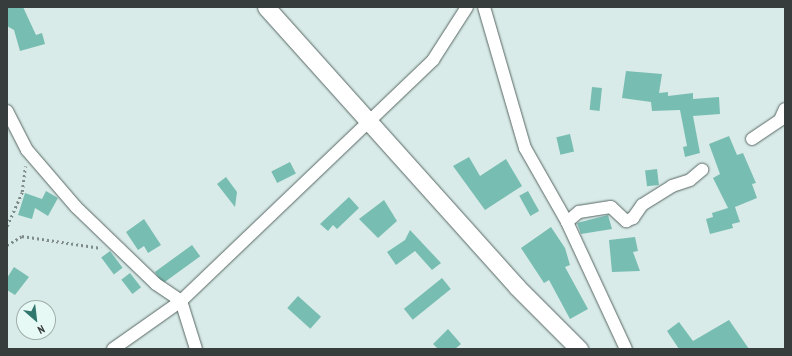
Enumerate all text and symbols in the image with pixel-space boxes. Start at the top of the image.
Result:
north arrow [16,300,56,340]
text: N [35,322,47,337]

